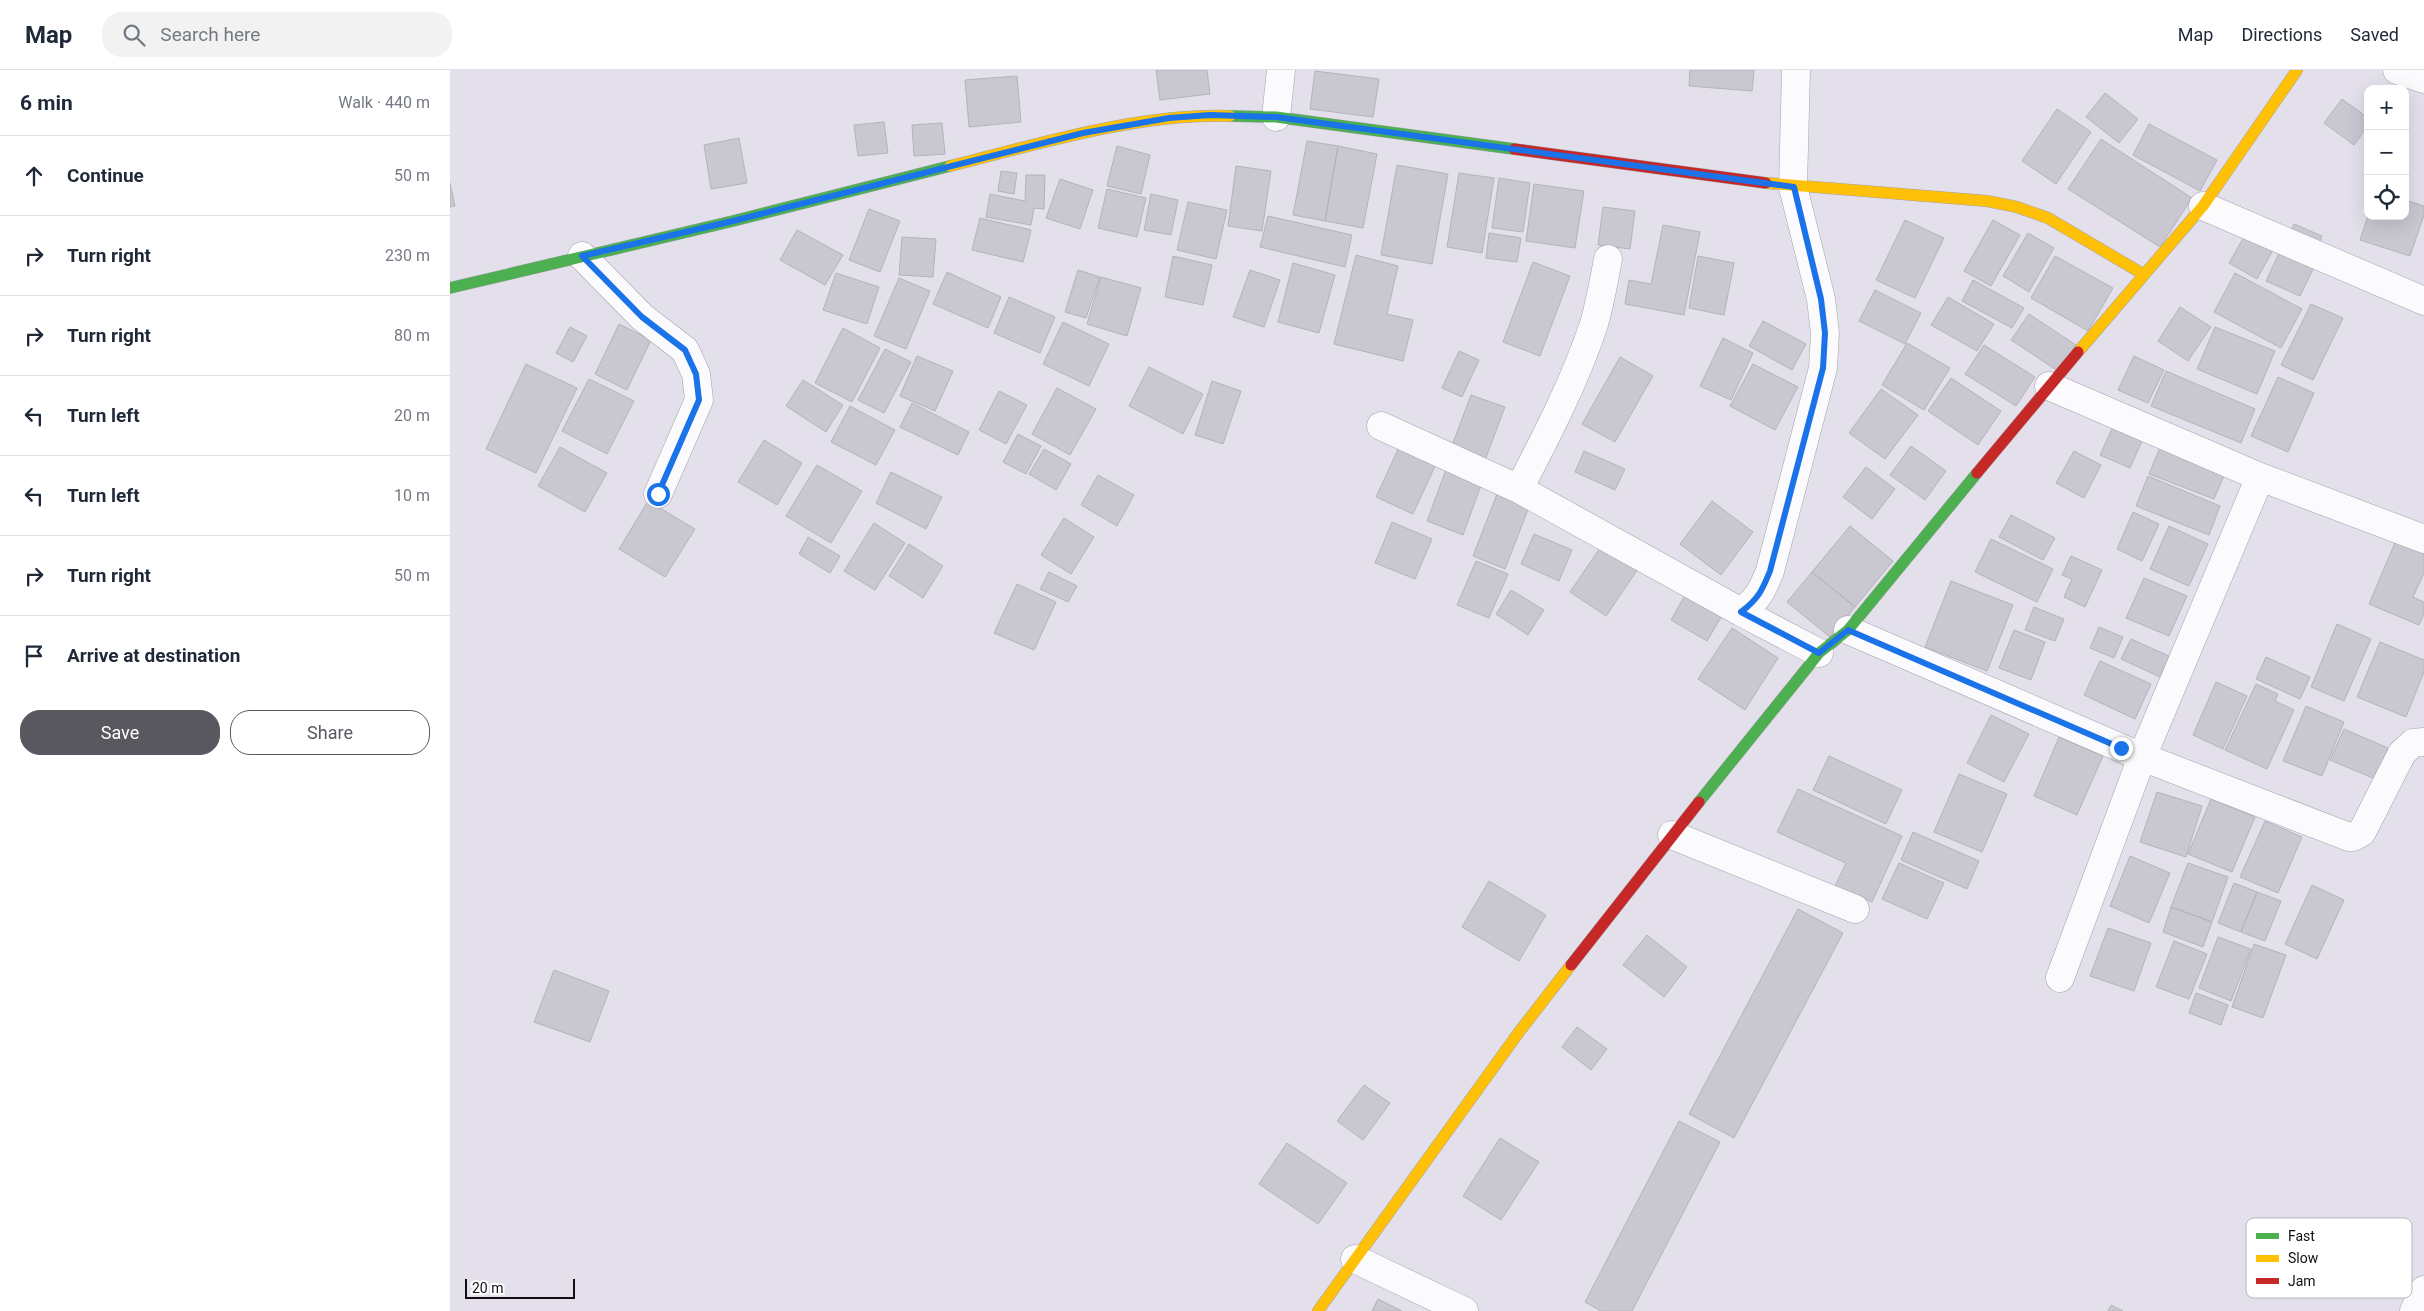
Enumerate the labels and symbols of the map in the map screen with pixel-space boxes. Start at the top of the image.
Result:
route start [647,483,670,506]
route end [2110,737,2133,760]
legend [2246,1218,2412,1298]
text: Fast [2288,1228,2315,1244]
text: Slow [2288,1250,2319,1266]
text: Jam [2288,1273,2316,1289]
scale bar [465,1276,575,1299]

